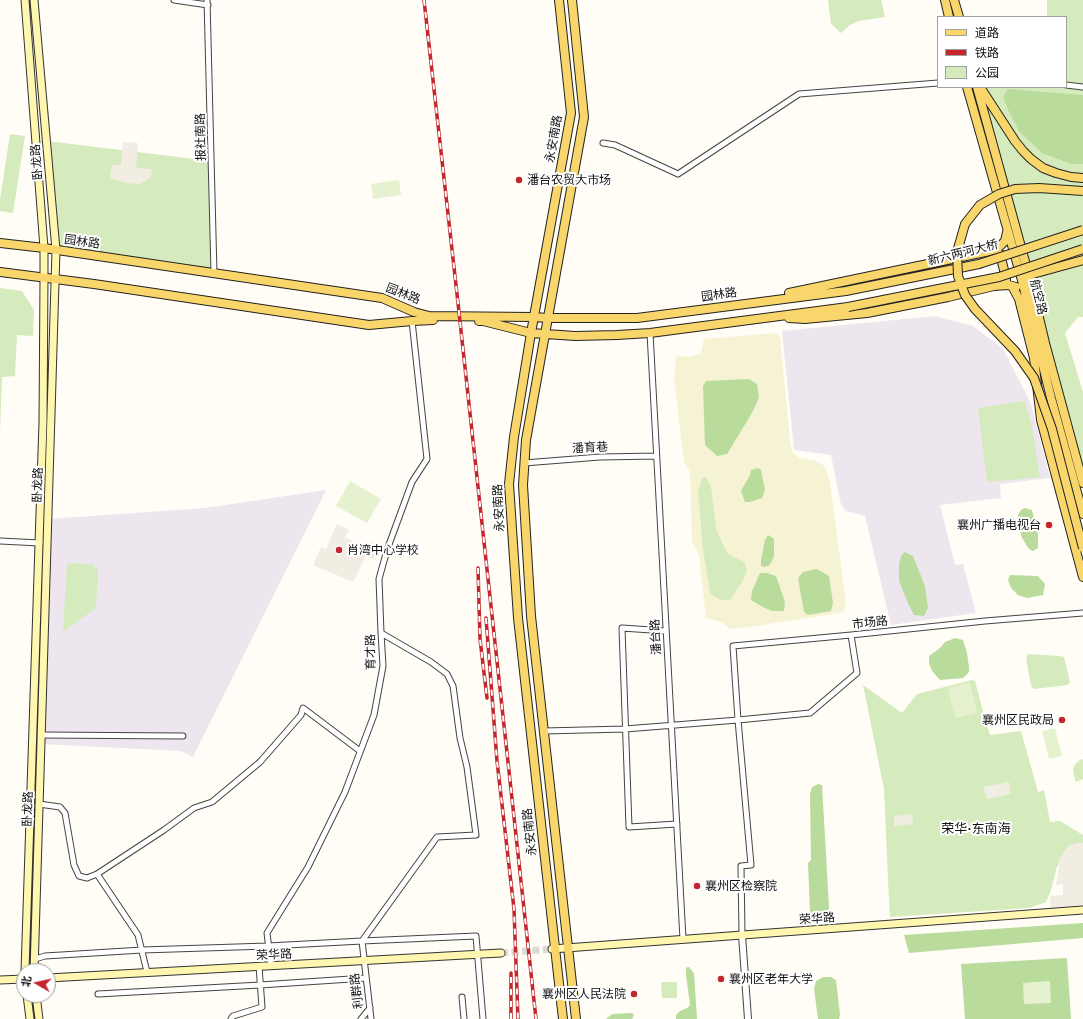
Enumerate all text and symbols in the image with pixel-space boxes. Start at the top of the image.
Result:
legend [937,16,1067,88]
text: 道路 [975,23,999,41]
text: 铁路 [975,43,999,61]
text: 公园 [975,63,999,81]
street label: 报社南路 [193,113,209,161]
street label: 永安南路 [543,114,565,164]
street label: 卧龙路 [28,143,46,181]
place label: 潘台农贸大市场 [527,173,611,187]
marker: 潘台农贸大市场 [514,175,524,185]
street label: 园林路 [63,232,101,252]
street label: 新六两河大桥 [926,237,1000,269]
street label: 航空路 [1027,278,1049,316]
street label: 园林路 [384,281,422,307]
street label: 园林路 [700,285,738,305]
street label: 潘育巷 [572,440,608,456]
street label: 卧龙路 [30,467,46,503]
street label: 永安南路 [491,484,507,532]
place label: 襄州广播电视台 [957,518,1041,532]
marker: 襄州广播电视台 [1044,520,1054,530]
place label: 肖湾中心学校 [347,543,419,557]
marker: 肖湾中心学校 [334,545,344,555]
street label: 市场路 [851,614,889,632]
street label: 潘台路 [648,619,664,655]
street label: 育才路 [363,634,379,670]
place label: 襄州区民政局 [982,713,1054,727]
marker: 襄州区民政局 [1057,715,1067,725]
street label: 卧龙路 [20,791,36,827]
street label: 永安南路 [520,807,540,857]
district label: 荣华·东南海 [941,821,1011,837]
place label: 襄州区检察院 [705,879,777,893]
marker: 襄州区检察院 [692,881,702,891]
street label: 荣华路 [799,911,835,927]
street label: 荣华路 [256,947,292,963]
north arrow [16,963,56,1003]
street label: 利群路 [348,972,366,1010]
place label: 襄州区老年大学 [729,972,813,986]
marker: 襄州区老年大学 [716,974,726,984]
text: 北 [16,975,34,988]
place label: 襄州区人民法院 [542,987,626,1001]
marker: 襄州区人民法院 [629,989,639,999]

